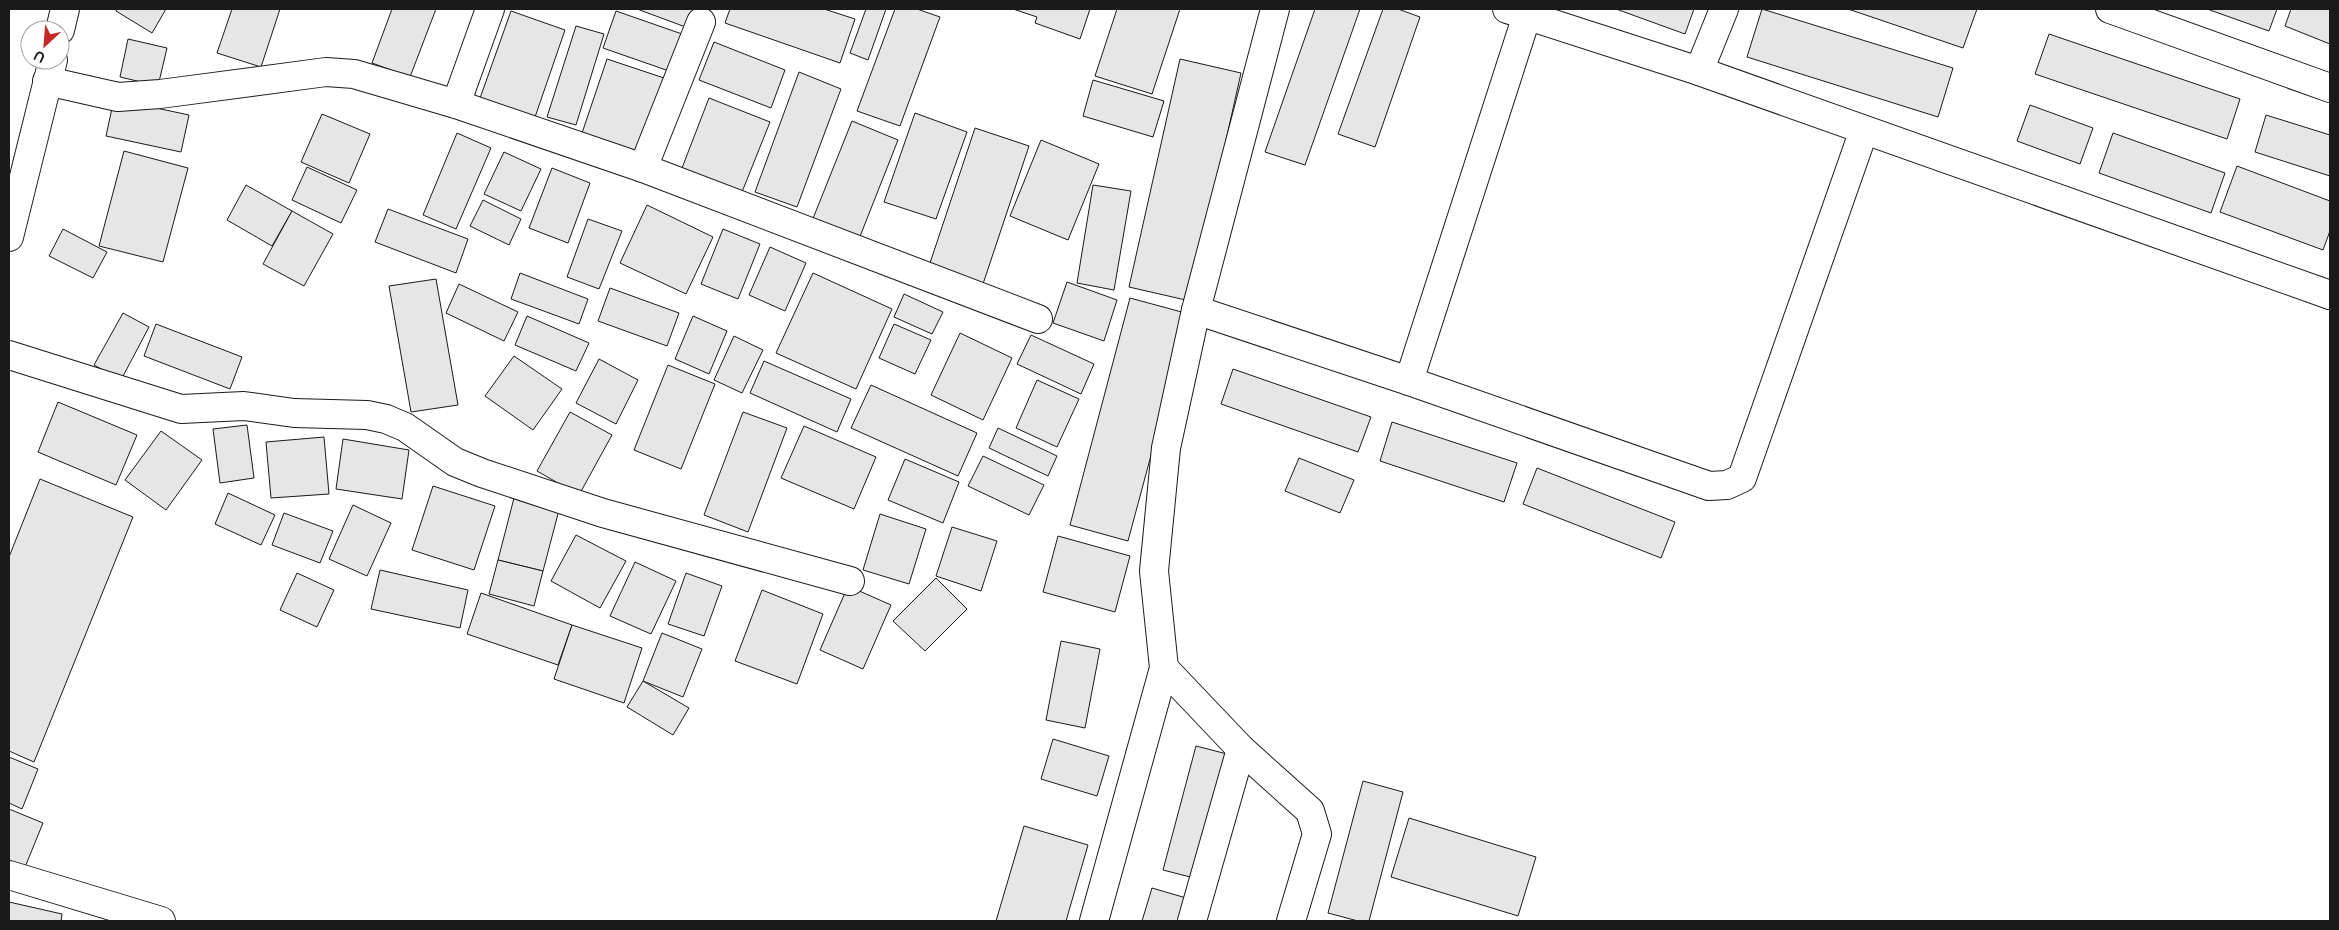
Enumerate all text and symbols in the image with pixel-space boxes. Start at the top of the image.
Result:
north arrow [20,20,70,70]
text: U [31,47,48,66]

